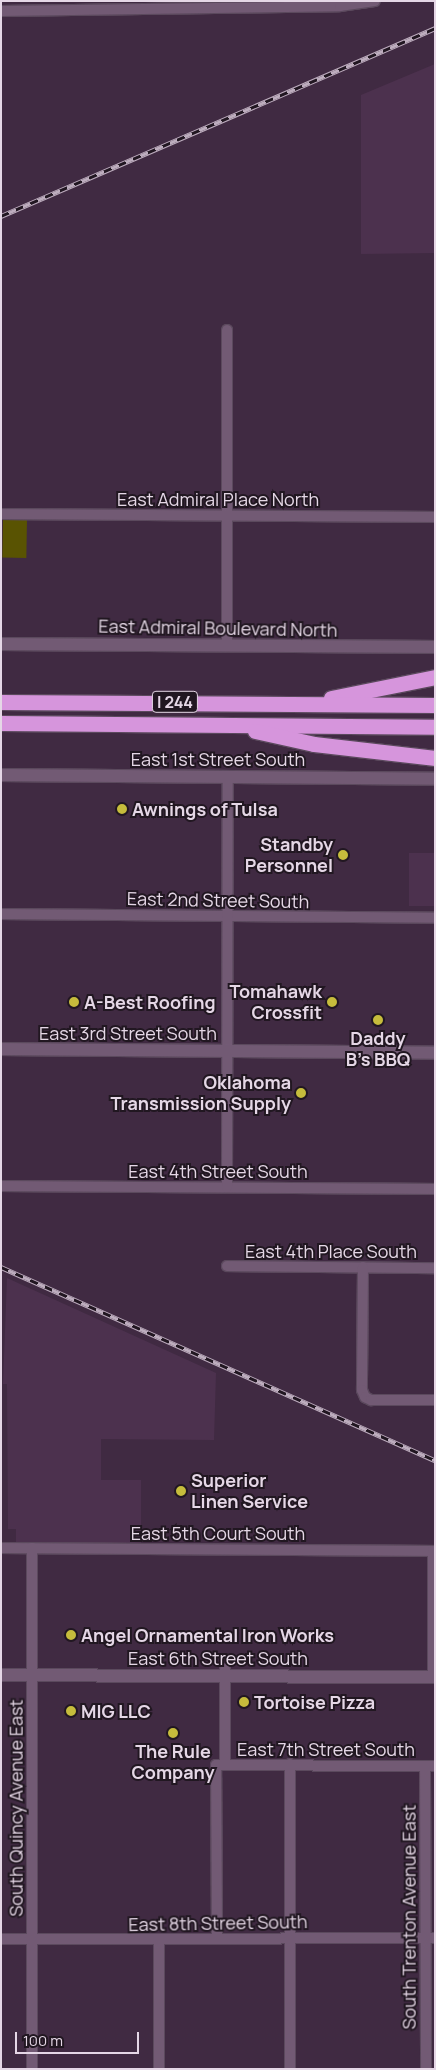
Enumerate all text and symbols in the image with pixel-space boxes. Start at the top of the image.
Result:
street label: East Admiral Place North [117,488,319,510]
street label: East Admiral Boulevard North [98,615,338,641]
road number: I 244 [151,689,199,716]
street label: East 1st Street South [131,748,305,770]
place label: Awnings of Tulsa [132,798,278,820]
marker: Awnings of Tulsa [116,803,128,815]
place label: Standby Personnel [245,834,333,876]
marker: Standby Personnel [337,849,349,861]
street label: East 2nd Street South [127,888,309,912]
place label: Tomahawk Crossfit [229,981,322,1024]
place label: A-Best Roofing [84,991,216,1013]
marker: A-Best Roofing [68,996,80,1008]
marker: Tomahawk Crossfit [326,996,338,1008]
marker: Daddy B's BBQ [372,1014,384,1026]
street label: East 3rd Street South [39,1022,217,1044]
place label: Daddy B's BBQ [346,1028,410,1070]
place label: Oklahoma Transmission Supply [111,1072,291,1114]
marker: Oklahoma Transmission Supply [295,1087,307,1099]
street label: East 4th Street South [128,1160,308,1182]
street label: East 4th Place South [245,1240,417,1262]
place label: Superior Linen Service [191,1470,308,1512]
marker: Superior Linen Service [175,1485,187,1497]
street label: East 5th Court South [131,1522,305,1544]
place label: Angel Ornamental Iron Works [81,1624,334,1646]
marker: Angel Ornamental Iron Works [65,1629,77,1641]
street label: East 6th Street South [128,1647,308,1669]
place label: Tortoise Pizza [254,1691,375,1713]
marker: Tortoise Pizza [238,1696,250,1708]
street label: South Quincy Avenue East [5,1699,27,1917]
place label: MIG LLC [81,1700,151,1722]
marker: MIG LLC [65,1705,77,1717]
marker: The Rule Company [167,1727,179,1739]
street label: East 7th Street South [237,1738,415,1760]
place label: The Rule Company [131,1741,215,1784]
street label: South Trenton Avenue East [398,1805,420,2029]
street label: East 8th Street South [128,1911,308,1935]
scale bar [18,2022,141,2054]
text: 100 m [23,2030,63,2051]

